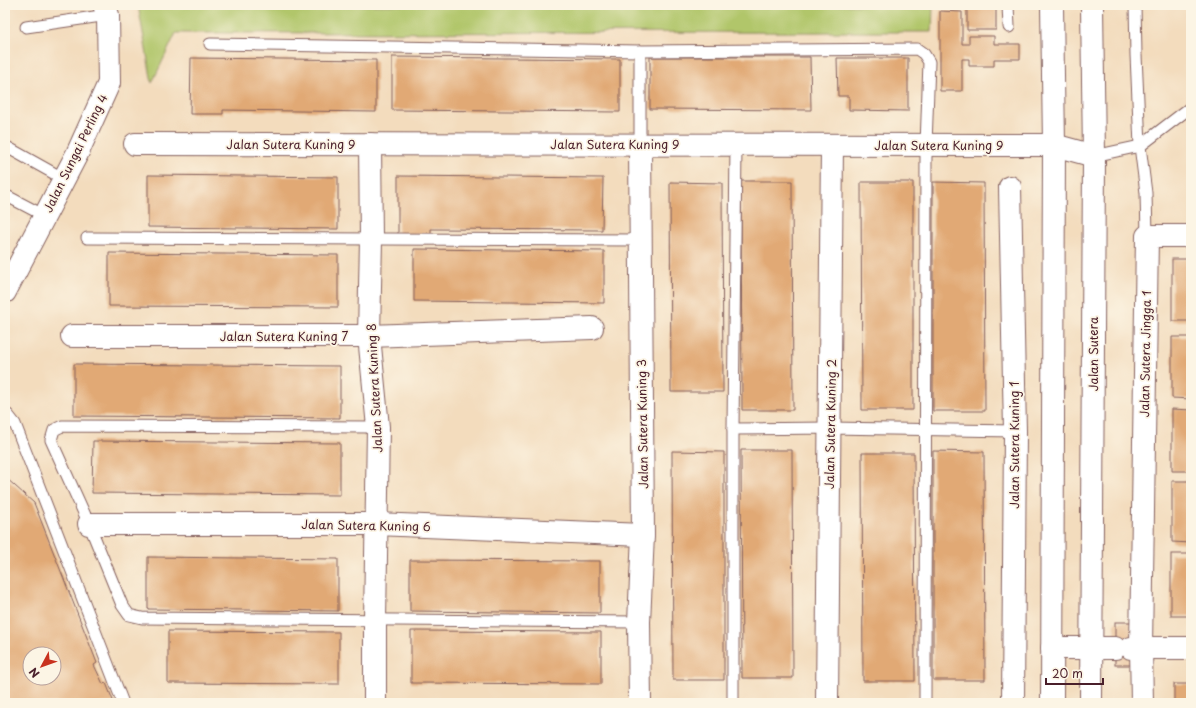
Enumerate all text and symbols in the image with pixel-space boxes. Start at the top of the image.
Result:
street label: Jalan Sungai Perling 4 [39,91,112,215]
street label: Jalan Sutera Kuning 9 [226,135,356,153]
street label: Jalan Sutera Kuning 9 [550,135,680,153]
street label: Jalan Sutera Kuning 9 [874,136,1004,154]
street label: Jalan Sutera Jingga 1 [1135,290,1155,418]
street label: Jalan Sutera [1084,316,1102,391]
street label: Jalan Sutera Kuning 8 [362,323,386,453]
street label: Jalan Sutera Kuning 7 [220,327,349,345]
street label: Jalan Sutera Kuning 3 [632,359,652,489]
street label: Jalan Sutera Kuning 2 [820,359,840,489]
street label: Jalan Sutera Kuning 1 [1005,381,1023,509]
street label: Jalan Sutera Kuning 6 [301,515,431,535]
north arrow [22,646,62,686]
scale bar [1046,660,1103,686]
text: N [25,664,43,682]
text: 20 m [1052,664,1083,682]

